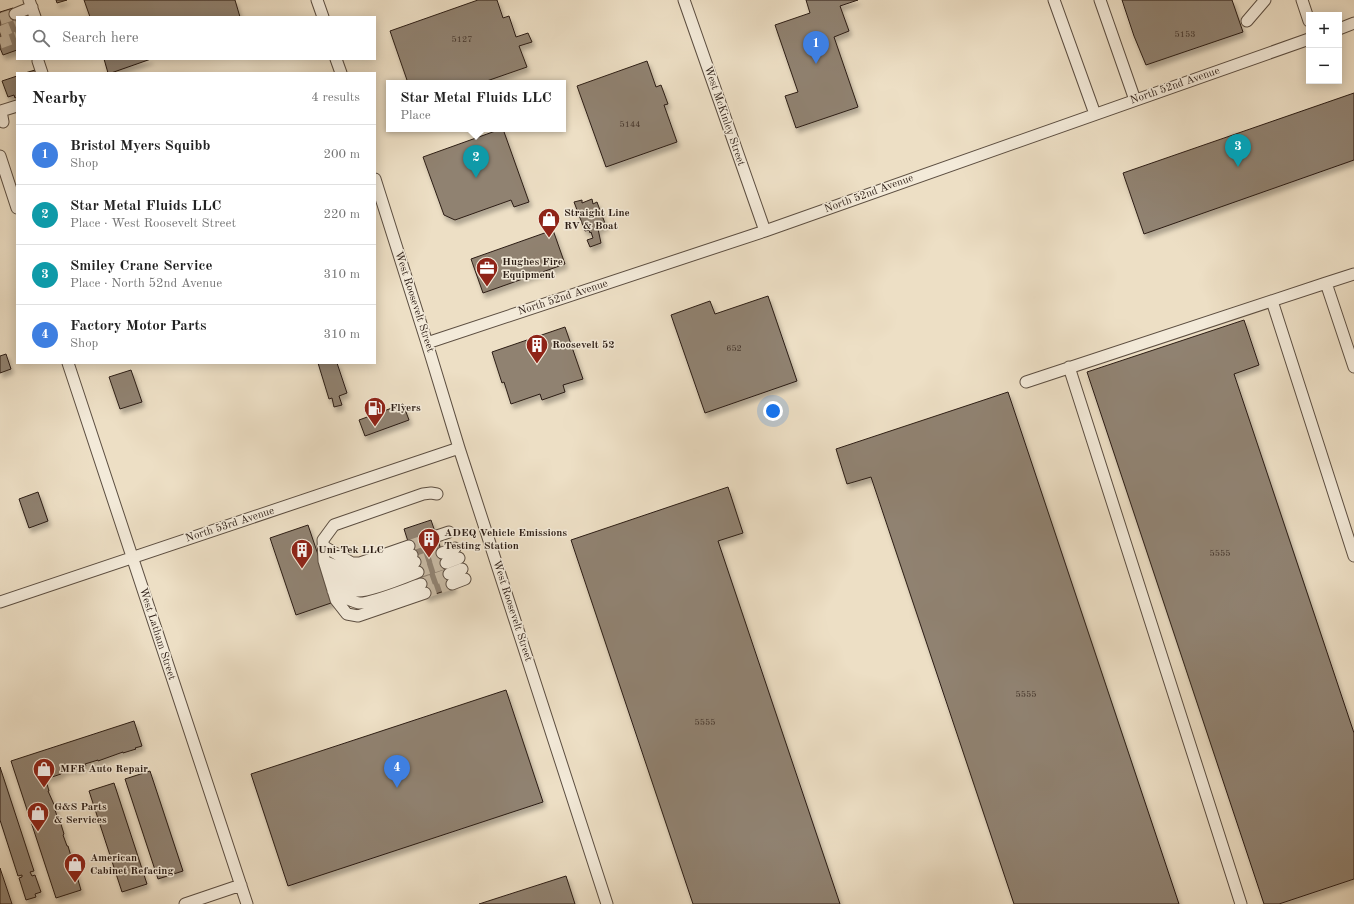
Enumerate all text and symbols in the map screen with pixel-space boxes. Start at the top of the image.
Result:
map controls [1306,12,1342,84]
button: + [1306,12,1342,48]
search box [16,16,376,60]
icon: search [30,27,52,49]
house number: 5153 [1175,30,1195,39]
text: Search here [62,31,139,46]
pin: 1 [803,31,829,64]
house number: 5127 [452,35,472,44]
button: − [1306,48,1342,84]
street label: West McKinley Street [702,65,746,167]
street label: North 52nd Avenue [1129,66,1221,106]
popup [386,80,566,132]
text: Nearby [32,90,87,107]
text: 4 results [311,91,360,104]
text: Star Metal Fluids LLC [400,91,552,106]
text: Place [400,109,431,122]
house number: 5144 [620,120,640,129]
pin: 3 [1225,134,1251,167]
text: Bristol Myers Squibb [70,139,210,154]
pin: 2 [463,145,489,178]
text: 1 [41,148,49,161]
text: 200 m [323,148,360,161]
text: Shop [70,157,98,170]
street label: North 52nd Avenue [823,173,915,215]
text: Star Metal Fluids LLC [70,199,222,214]
shop icon: Straight Line RV & Boat [536,206,562,239]
text: 2 [41,208,49,221]
text: 220 m [323,208,360,221]
place label: Straight Line RV & Boat [564,208,630,232]
text: Place · West Roosevelt Street [70,217,236,230]
street label: West Roosevelt Street [392,250,436,354]
office icon: Hughes Fire Equipment [474,255,500,288]
place label: Hughes Fire Equipment [502,257,563,281]
text: Smiley Crane Service [70,259,213,274]
text: 3 [41,268,49,281]
text: 310 m [323,268,360,281]
text: Place · North 52nd Avenue [70,277,222,290]
street label: North 52nd Avenue [517,278,609,318]
text: Factory Motor Parts [70,319,206,334]
text: 4 [41,328,49,341]
text: 310 m [323,328,360,341]
building icon: Roosevelt 52 [524,332,550,365]
text: Shop [70,337,98,350]
place label: Roosevelt 52 [552,340,615,351]
house number: 652 [726,344,742,353]
fuel station icon: Flyers [362,395,388,428]
your location [763,401,783,421]
place label: Flyers [390,403,421,414]
street label: North 53rd Avenue [184,505,276,545]
building icon: ADEQ Vehicle Emissions Testing Station [416,526,442,559]
place label: ADEQ Vehicle Emissions Testing Station [444,528,567,552]
building icon: Uni-Tek LLC [289,537,315,570]
place label: Uni-Tek LLC [318,545,384,556]
house number: 5555 [1210,549,1230,558]
street label: West Roosevelt Street [490,559,534,663]
street label: West Latham Street [137,586,177,682]
house number: 5555 [1016,690,1036,699]
house number: 5555 [695,718,715,727]
pin: 4 [384,755,410,788]
shop icon: MFR Auto Repair [31,756,57,789]
place label: MFR Auto Repair [60,764,148,775]
shop icon: G&S Parts & Services [25,800,51,833]
place label: G&S Parts & Services [54,802,107,826]
shop icon: American Cabinet Refacing [62,851,88,884]
place label: American Cabinet Refacing [90,853,174,877]

